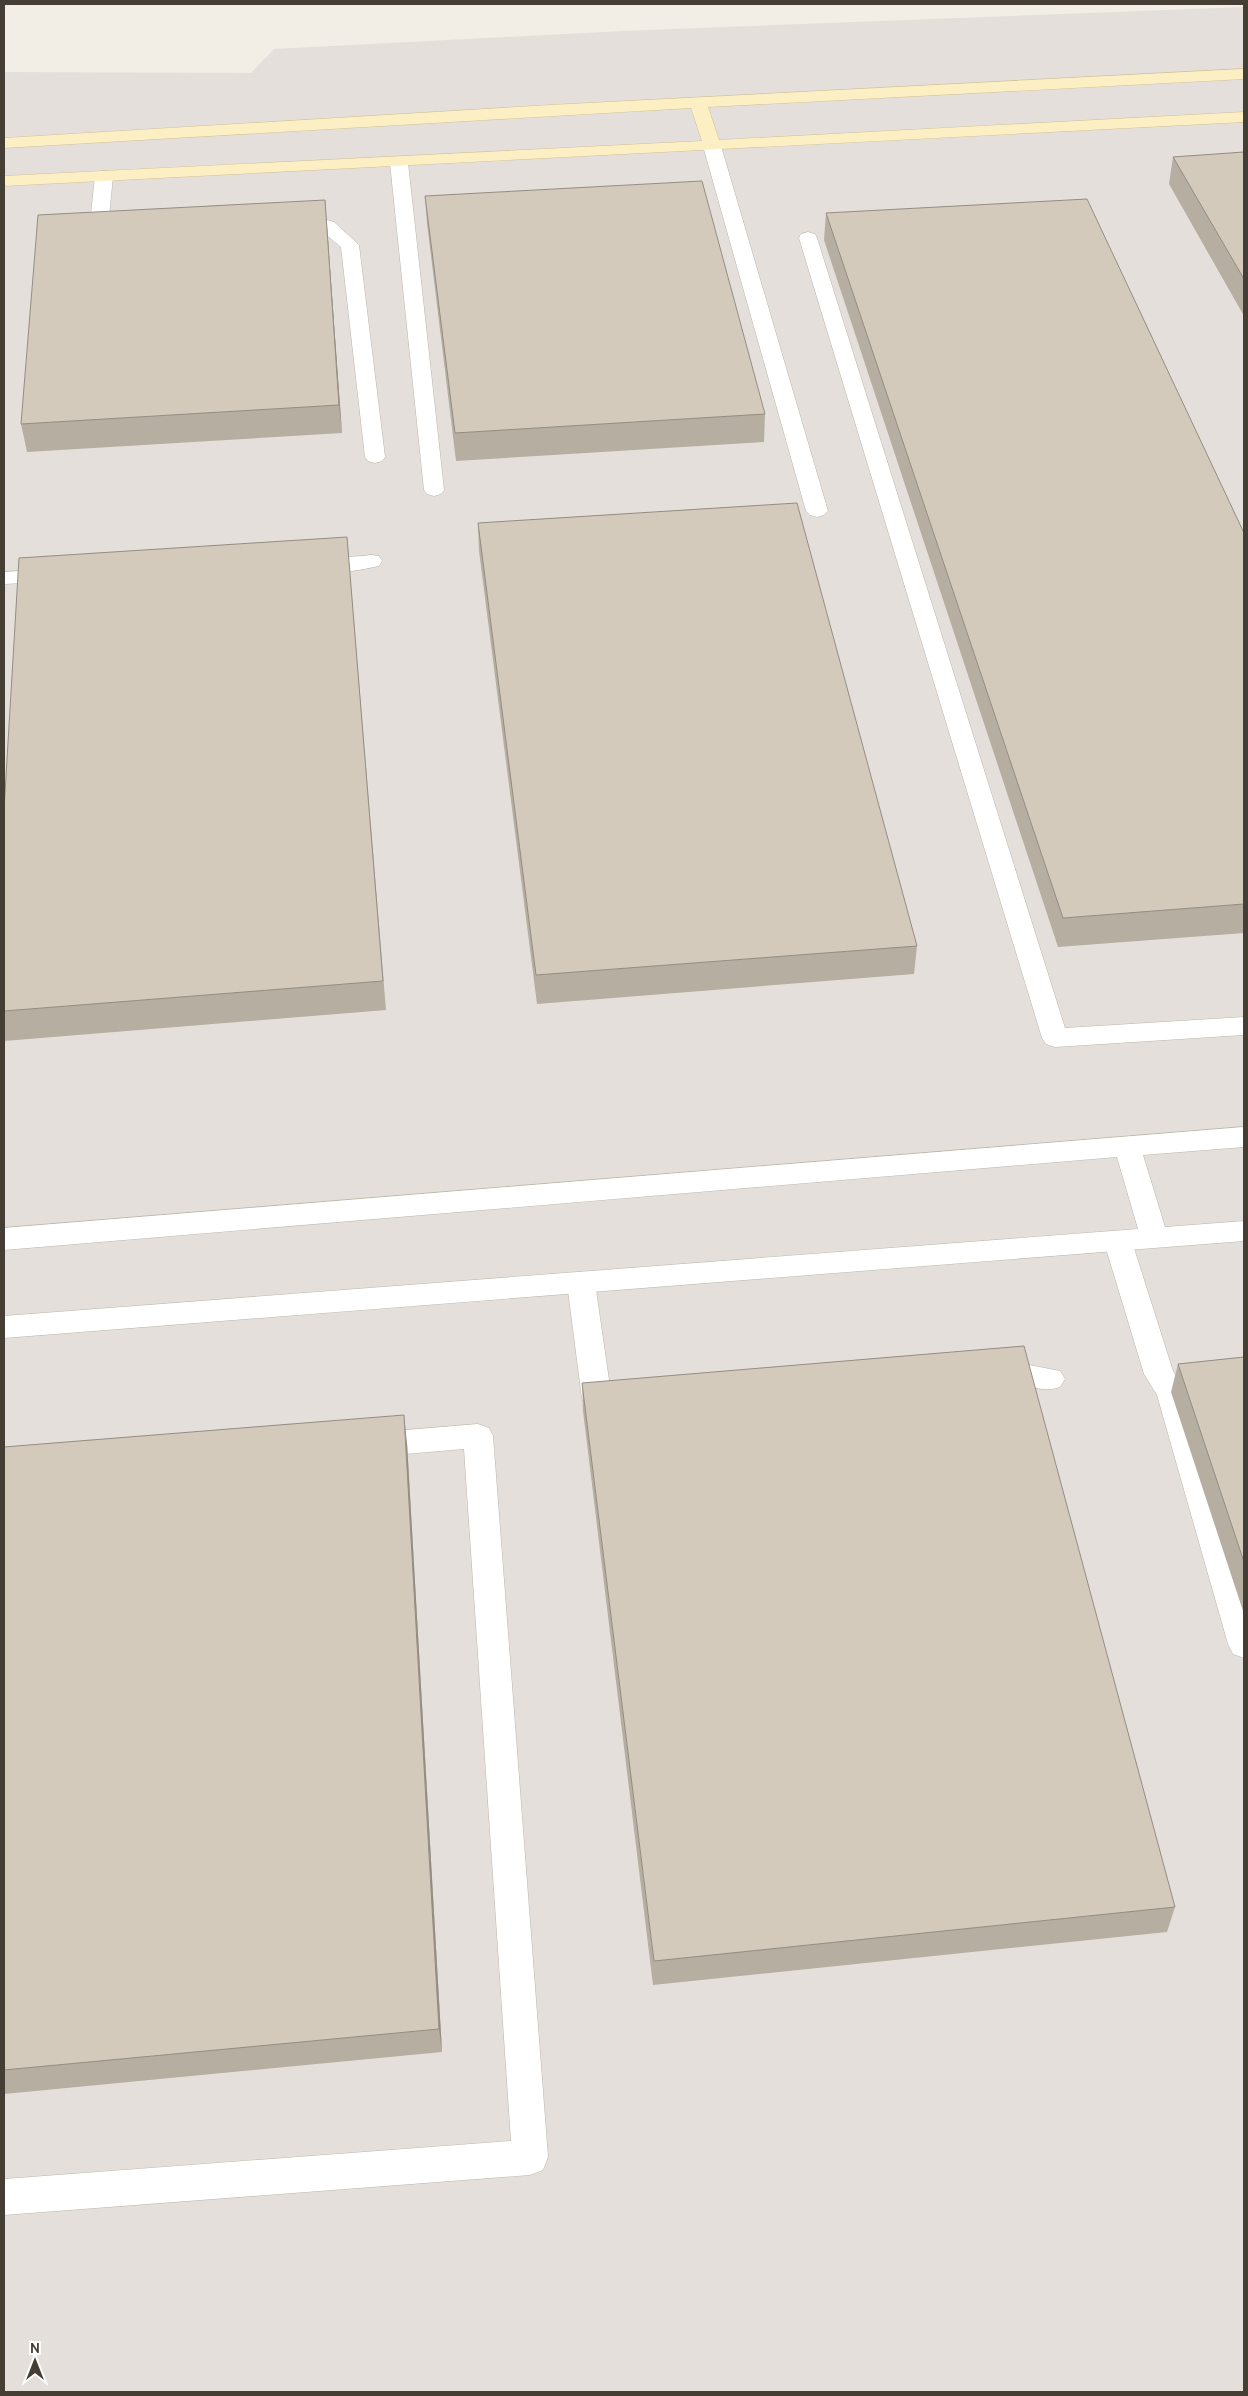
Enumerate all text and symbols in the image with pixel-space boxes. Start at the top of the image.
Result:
north arrow [10,2336,60,2386]
text: N [30,2339,40,2357]

